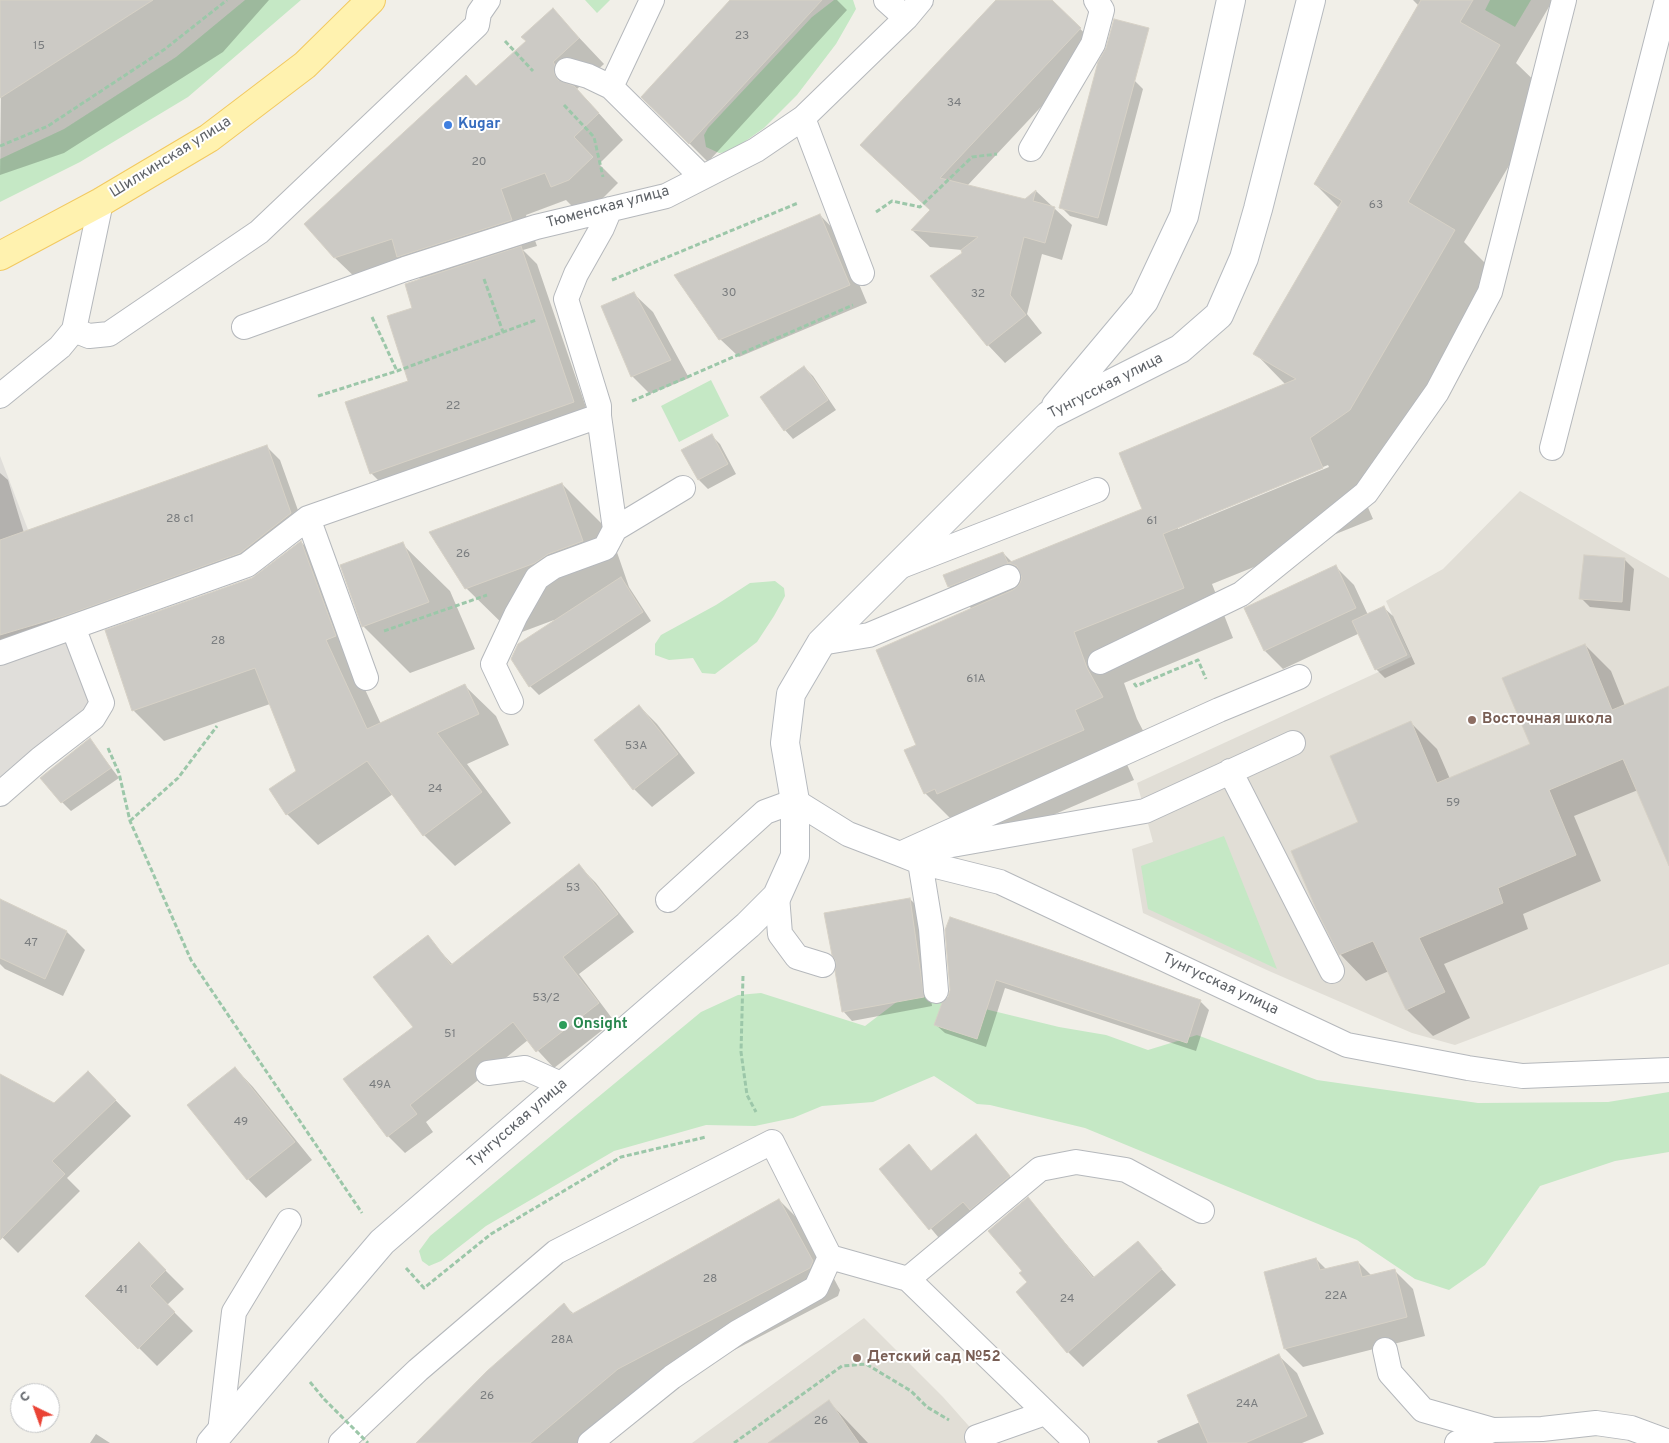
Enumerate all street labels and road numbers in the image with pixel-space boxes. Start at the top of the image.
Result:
street label: Шилкинская улица [107,113,235,203]
street label: Тюменская улица [545,183,671,233]
street label: Тунгусская улица [1046,350,1166,424]
street label: Тунгусская улица [1159,950,1281,1020]
street label: Тунгусская улица [464,1076,572,1172]

